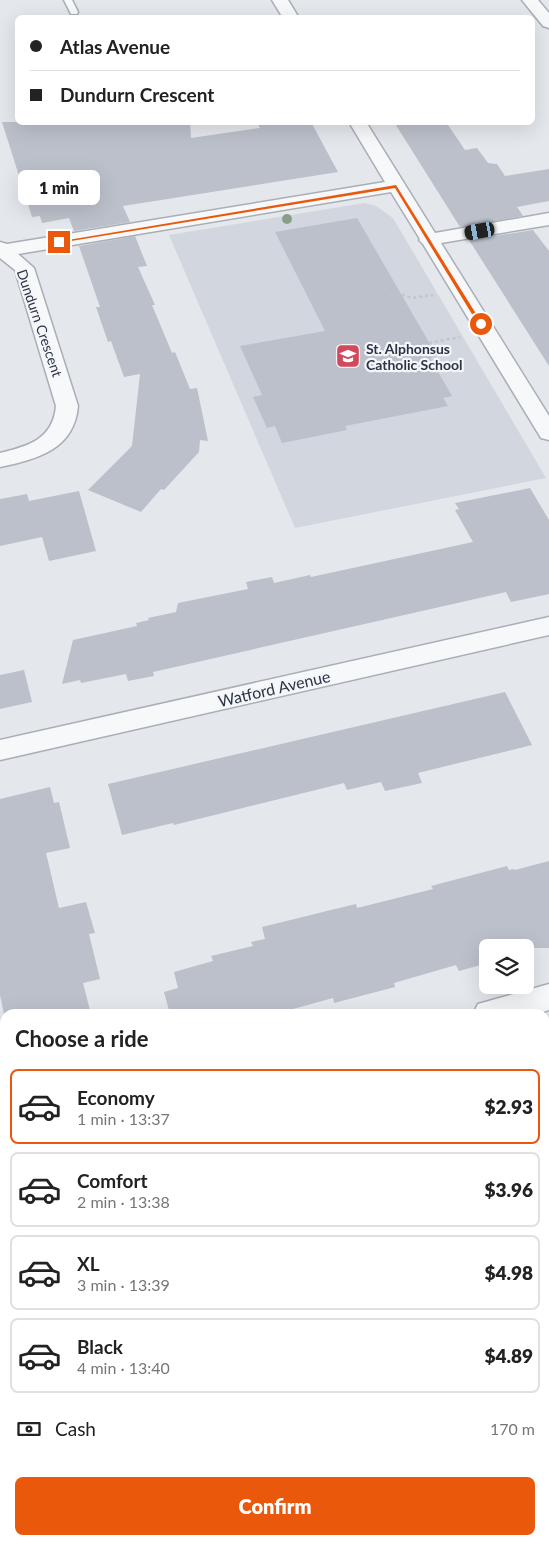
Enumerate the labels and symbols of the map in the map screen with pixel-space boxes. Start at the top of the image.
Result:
callout: 1 min [18,170,100,204]
car [463,221,496,241]
route end [48,231,70,253]
street label: Dundurn Crescent [14,267,66,379]
route start [470,313,492,335]
place label: St. Alphonsus Catholic School [366,340,462,373]
school or university icon: St. Alphonsus Catholic School [335,343,361,369]
street label: Watford Avenue [216,666,332,710]

